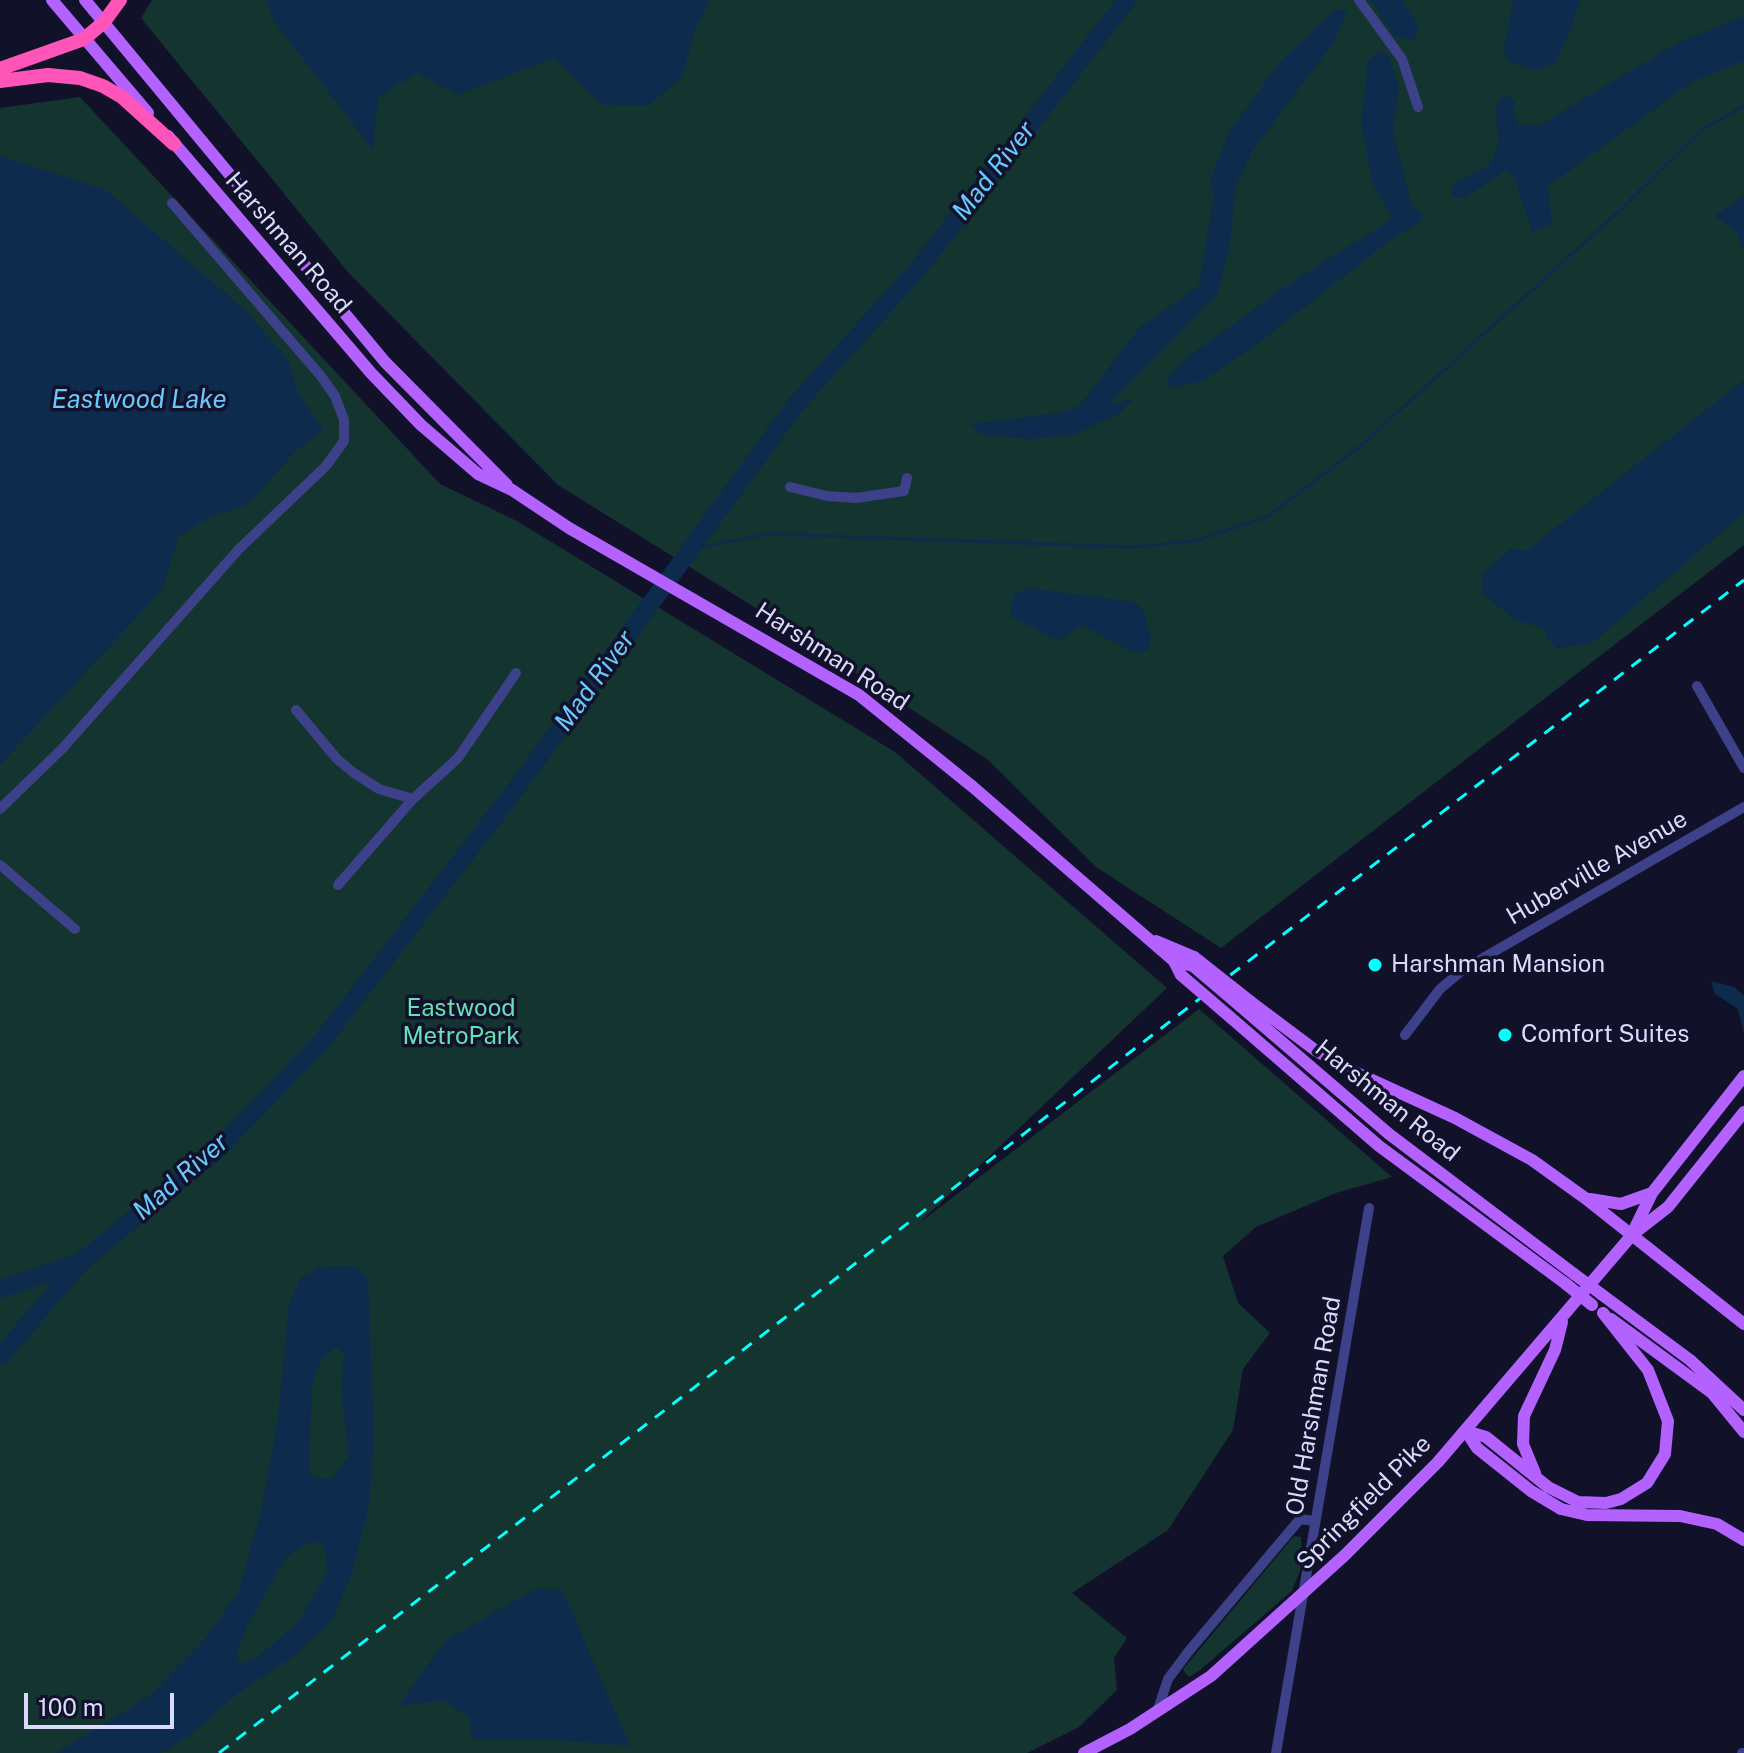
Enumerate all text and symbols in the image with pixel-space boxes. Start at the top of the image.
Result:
water label: Mad River [946,115,1042,227]
street label: Harshman Road [219,167,357,319]
water label: Eastwood Lake [51,384,227,416]
street label: Harshman Road [750,597,914,717]
water label: Mad River [548,625,642,737]
street label: Huberville Avenue [1502,805,1692,931]
place label: Harshman Mansion [1391,951,1605,979]
marker: Harshman Mansion [1366,956,1384,974]
park label: Eastwood MetroPark [402,995,520,1051]
place label: Comfort Suites [1521,1021,1689,1049]
marker: Comfort Suites [1496,1026,1514,1044]
street label: Harshman Road [1309,1034,1465,1168]
water label: Mad River [127,1127,235,1227]
street label: Old Harshman Road [1281,1294,1347,1518]
street label: Springfield Pike [1291,1430,1437,1576]
scale bar [28,1677,178,1727]
text: 100 m [38,1693,104,1721]

